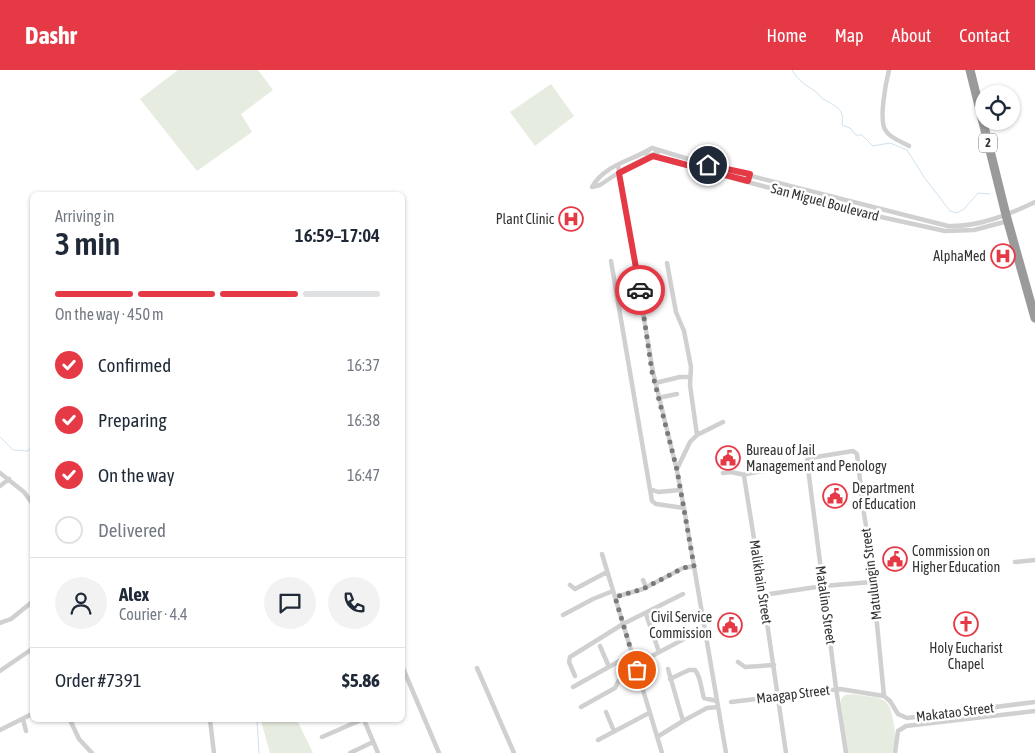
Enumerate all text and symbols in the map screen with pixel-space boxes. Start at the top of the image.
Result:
text: Dashr [25,22,77,49]
text: Home [767,25,807,46]
text: Map [835,25,864,46]
text: About [892,25,931,46]
text: Contact [959,25,1010,46]
map controls [975,85,1020,130]
button: locate [975,85,1020,130]
road number: 2 [979,134,997,152]
pin [687,144,729,186]
icon: home [694,151,722,179]
street label: San Miguel Boulevard [769,180,881,224]
hospital icon: Plant Clinic [558,206,584,232]
text: Arriving in [55,207,115,225]
place label: Plant Clinic [496,211,555,227]
text: 16:59–17:04 [295,224,380,246]
text: 3 min [55,225,120,262]
hospital icon: AlphaMed [990,243,1016,269]
place label: AlphaMed [933,248,986,264]
courier [615,265,665,315]
icon: car [626,276,654,304]
text: On the way · 450 m [55,305,164,323]
icon: check [55,351,83,379]
text: Confirmed [98,354,171,376]
text: 16:37 [347,356,380,374]
icon: check [55,406,83,434]
text: Preparing [98,409,167,431]
text: 16:38 [347,411,380,429]
place label: Bureau of Jail Management and Penology [746,442,887,474]
public building icon: Bureau of Jail Management and Penology [715,445,741,471]
icon: check [55,461,83,489]
text: On the way [98,464,175,486]
text: 16:47 [347,466,380,484]
place label: Department of Education [852,480,916,512]
public building icon: Department of Education [822,483,848,509]
text: Delivered [98,519,166,541]
street label: Matulungin Street [857,527,885,621]
street label: Malikhain Street [746,539,776,625]
place label: Commission on Higher Education [912,543,1000,575]
public building icon: Commission on Higher Education [882,546,908,572]
street label: Matalino Street [813,565,839,645]
button: person [55,577,107,629]
button: chat [264,577,316,629]
button: phone [328,577,380,629]
text: Alex [119,583,149,605]
text: Courier · 4.4 [119,605,188,623]
place label: Civil Service Commission [649,609,712,641]
church icon: Holy Eucharist Chapel [953,611,979,637]
public building icon: Civil Service Commission [717,612,743,638]
place label: Holy Eucharist Chapel [929,640,1003,672]
pin [616,649,658,691]
icon: bag [623,656,651,684]
text: Order #7391 [55,669,142,691]
text: $5.86 [342,669,380,691]
street label: Maagap Street [755,682,831,706]
street label: Makatao Street [915,699,995,725]

